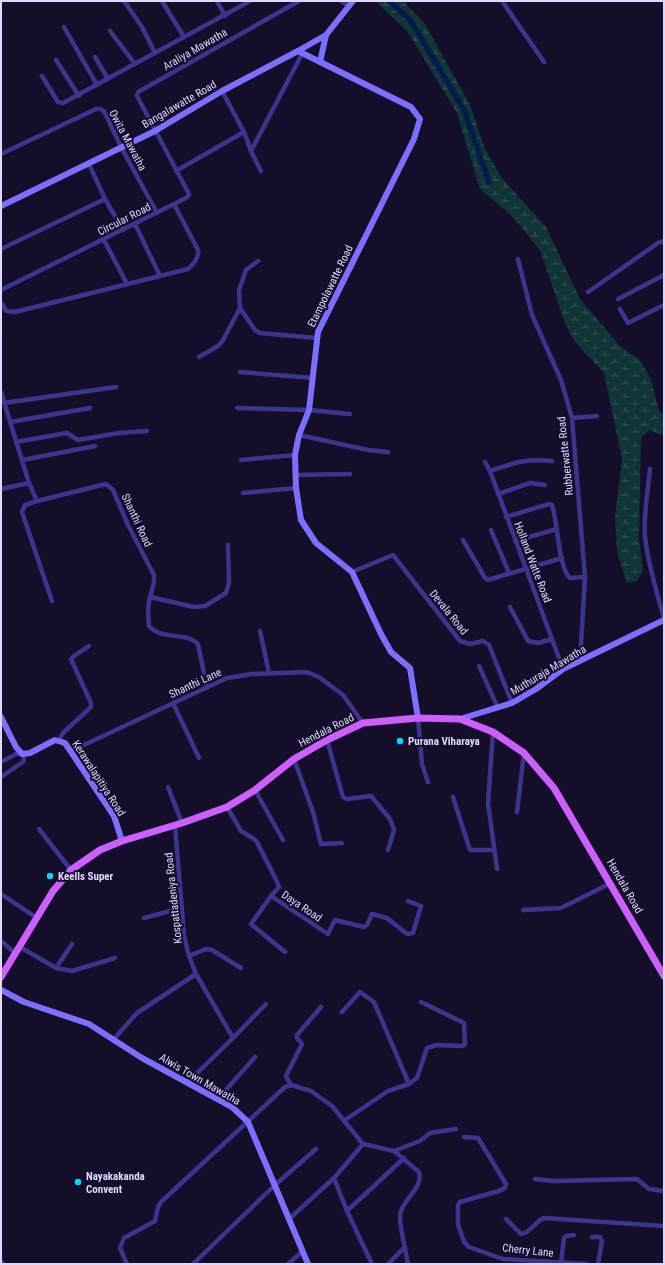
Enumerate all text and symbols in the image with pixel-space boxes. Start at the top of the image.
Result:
street label: Araliya Mawatha [161,26,230,73]
street label: Bangalawatte Road [140,78,219,131]
street label: Owita Mawatha [106,108,149,173]
street label: Circular Road [95,200,153,238]
street label: Etampolawatte Road [305,243,356,329]
street label: Rubberwatte Road [555,416,576,496]
street label: Shanthi Road [119,491,155,549]
street label: Holland Watte Road [511,520,554,605]
street label: Devala Road [427,587,471,637]
street label: Muthuraja Mawatha [508,643,588,698]
street label: Shanthi Lane [167,666,223,701]
street label: Hendala Road [296,711,356,750]
place label: Purana Viharaya [408,735,480,748]
marker: Purana Viharaya [395,736,405,746]
street label: Kerawalapitiya Road [69,738,128,819]
street label: Kospattadeniya Road [162,852,185,944]
street label: Hendala Road [604,857,645,916]
place label: Keells Super [58,870,114,883]
marker: Keells Super [45,871,55,881]
street label: Daya Road [279,888,324,925]
street label: Alwis Town Mawatha [157,1051,243,1108]
place label: Nayakakanda Convent [86,1170,145,1196]
marker: Nayakakanda Convent [73,1177,83,1187]
street label: Cherry Lane [502,1241,554,1260]

